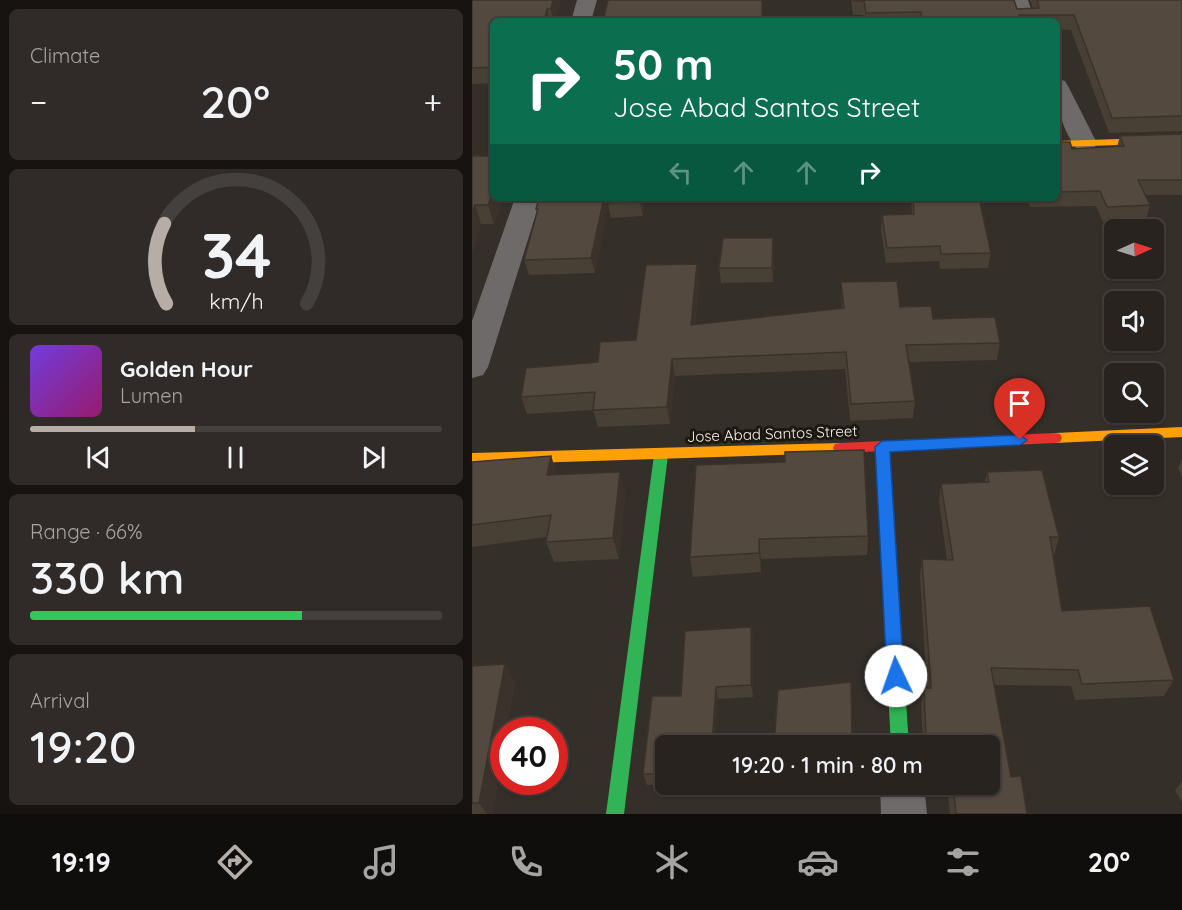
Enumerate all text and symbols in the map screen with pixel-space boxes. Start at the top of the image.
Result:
text: 50 m [613,38,713,91]
icon: right [514,42,592,120]
text: Climate [30,43,100,68]
text: 20° [201,73,270,129]
text: − [30,81,47,122]
text: + [423,81,442,122]
text: Jose Abad Santos Street [613,90,920,124]
icon: left [664,156,697,189]
icon: ahead [727,156,760,189]
icon: ahead [790,156,823,189]
icon: right [853,156,886,189]
text: 34 [201,216,271,294]
north arrow [1104,219,1164,279]
map controls [1104,219,1164,495]
text: km/h [209,288,263,314]
button: sound [1104,291,1164,351]
text: Golden Hour [120,355,253,383]
button: search [1104,363,1164,423]
pin [994,378,1045,440]
text: Lumen [120,383,183,408]
icon: arrive [1003,387,1036,420]
street label: Jose Abad Santos Street [686,421,858,446]
button: layers [1104,435,1164,495]
icon: previous [82,441,115,474]
icon: pause [219,441,252,474]
icon: next [357,441,390,474]
text: Range · 66% [30,519,142,544]
text: 330 km [30,549,184,605]
position arrow [864,644,928,708]
text: Arrival [30,688,90,713]
speed limit sign: 40 [490,717,568,795]
text: 19:20 [30,718,136,774]
text: 19:20 · 1 min · 80 m [732,751,923,779]
icon: directions [214,841,256,883]
icon: music [360,841,402,883]
icon: phone [505,841,547,883]
icon: climate [651,841,693,883]
icon: car [797,841,839,883]
icon: filters [942,841,984,883]
text: 19:19 [52,845,111,879]
text: 20° [1088,845,1130,879]

